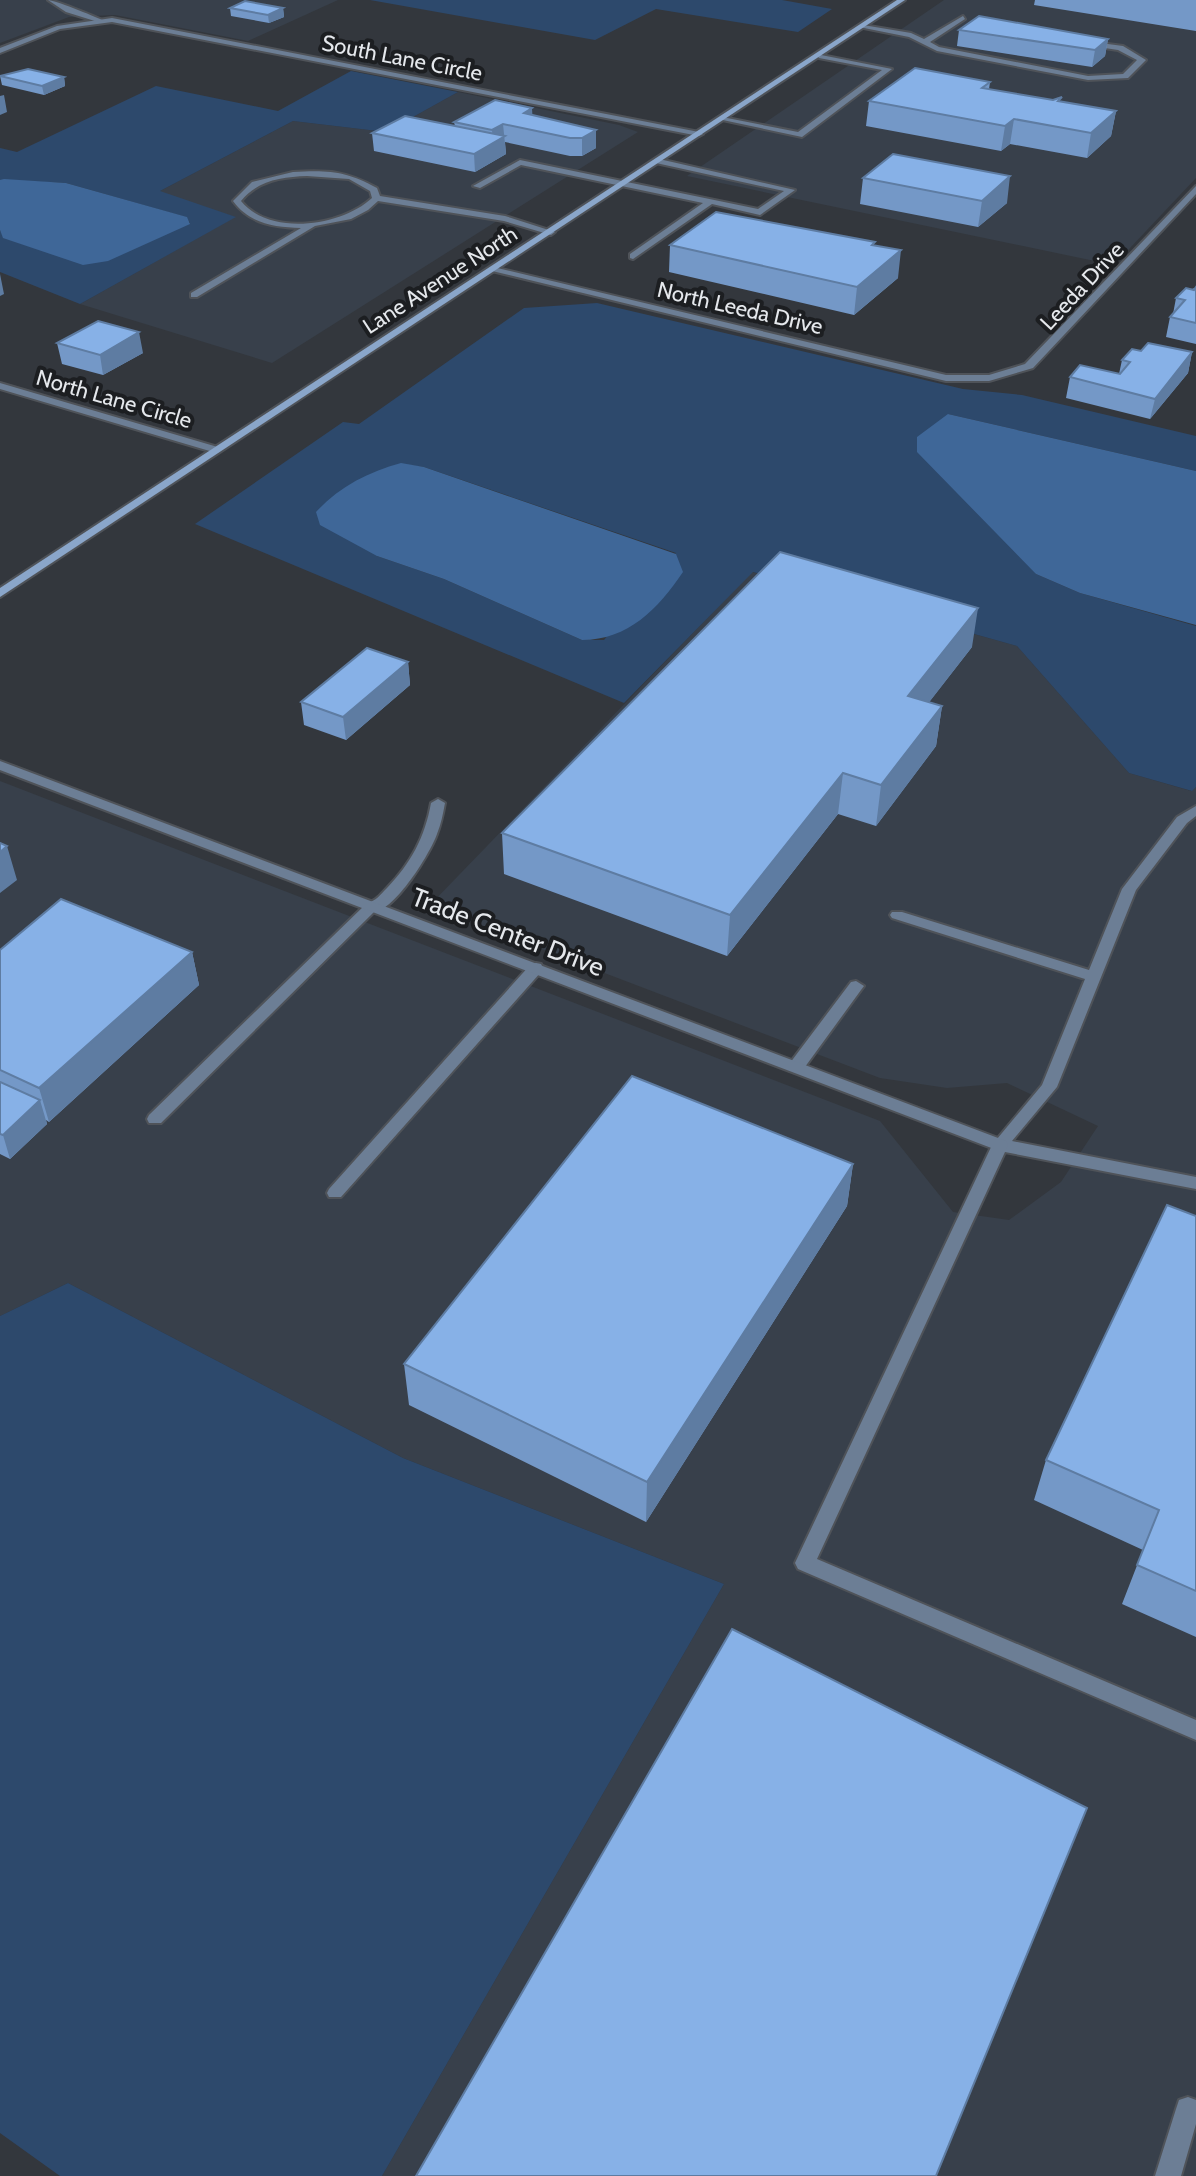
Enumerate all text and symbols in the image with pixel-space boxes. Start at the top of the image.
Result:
street label: South Lane Circle [320,29,484,87]
street label: Lane Avenue North [358,220,522,340]
street label: Leeda Drive [1034,236,1130,336]
street label: North Leeda Drive [655,276,825,340]
street label: North Lane Circle [33,364,195,434]
street label: Trade Center Drive [407,881,609,983]

